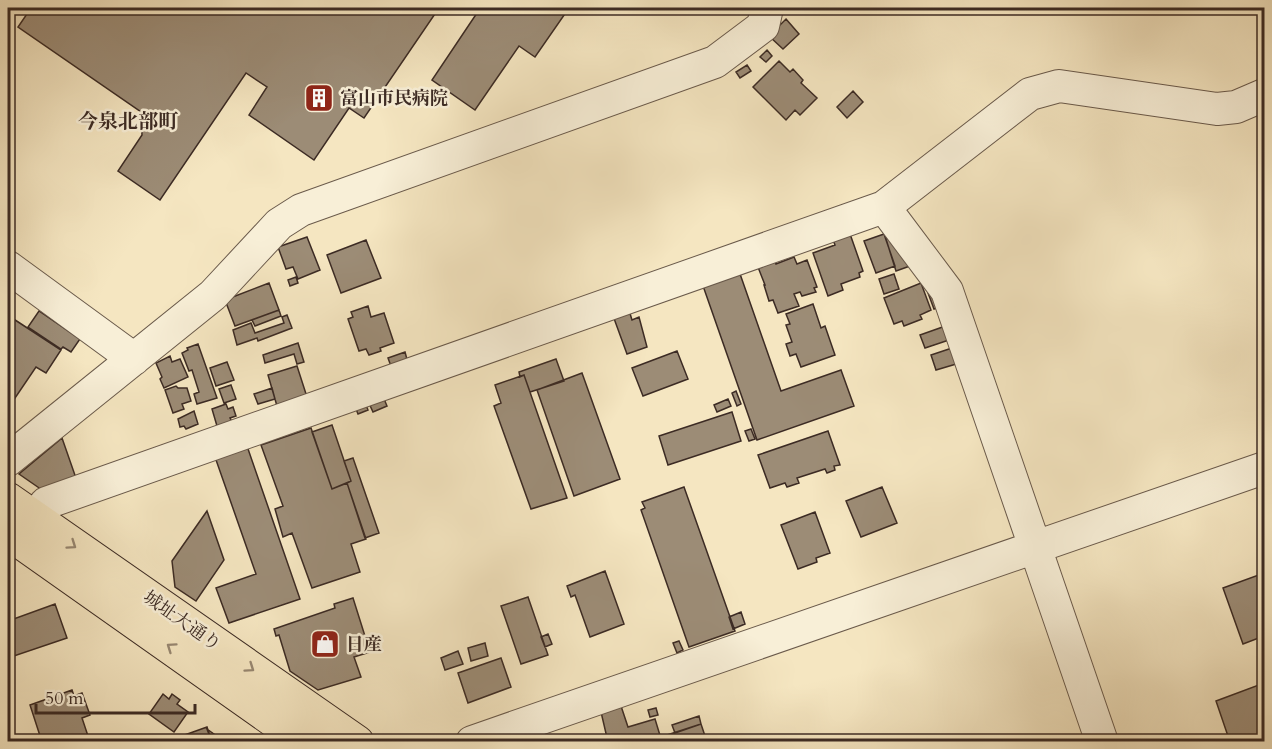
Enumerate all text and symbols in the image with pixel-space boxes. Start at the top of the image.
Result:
building icon: 富山市民病院 [303,82,335,114]
place label: 富山市民病院 [340,86,448,111]
district label: 今泉北部町 [78,108,179,135]
one-way arrow [66,538,77,549]
street label: 城址大通り [138,585,226,657]
shop icon: 日産 [309,628,341,660]
place label: 日産 [346,632,382,657]
one-way arrow [166,643,177,654]
one-way arrow [243,661,254,672]
scale bar [36,677,195,715]
text: 50 m [45,686,84,711]

